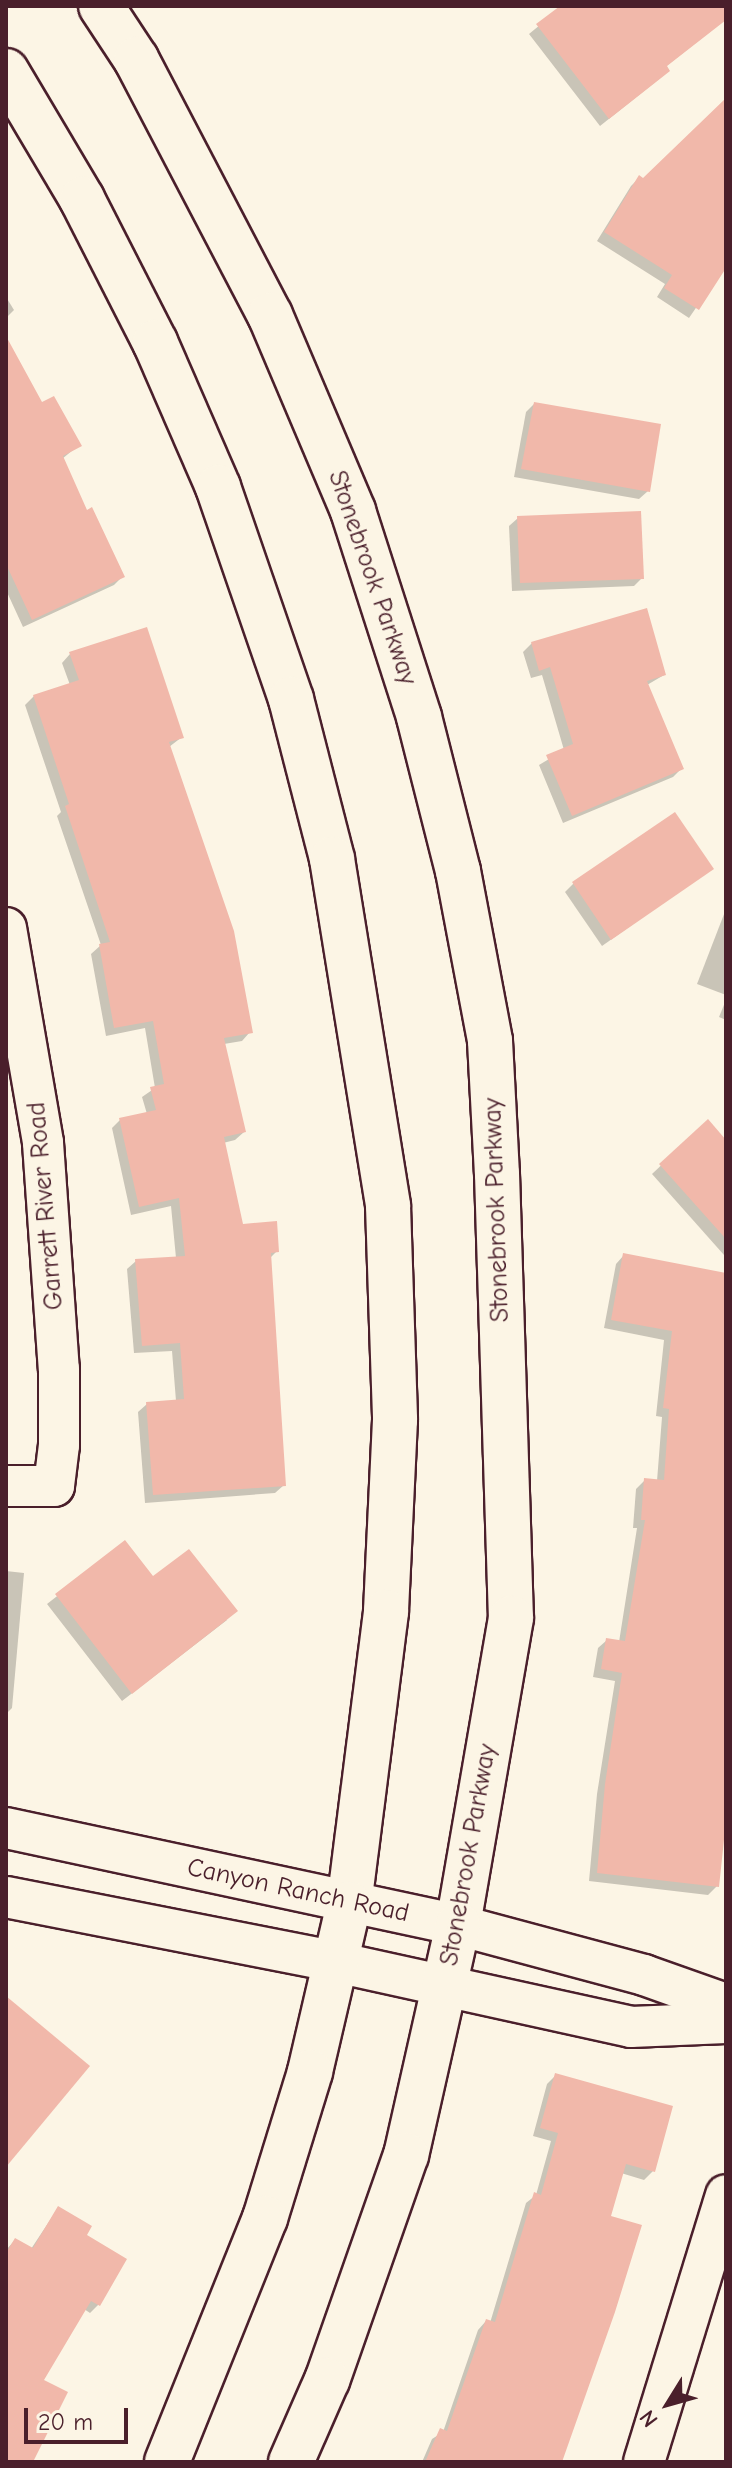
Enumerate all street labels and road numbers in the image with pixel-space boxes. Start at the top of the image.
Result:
street label: Stonebrook Parkway [321,467,423,689]
street label: Stonebrook Parkway [477,1097,517,1323]
street label: Garrett River Road [21,1101,71,1311]
street label: Stonebrook Parkway [434,1742,504,1968]
street label: Canyon Ranch Road [184,1852,412,1930]

